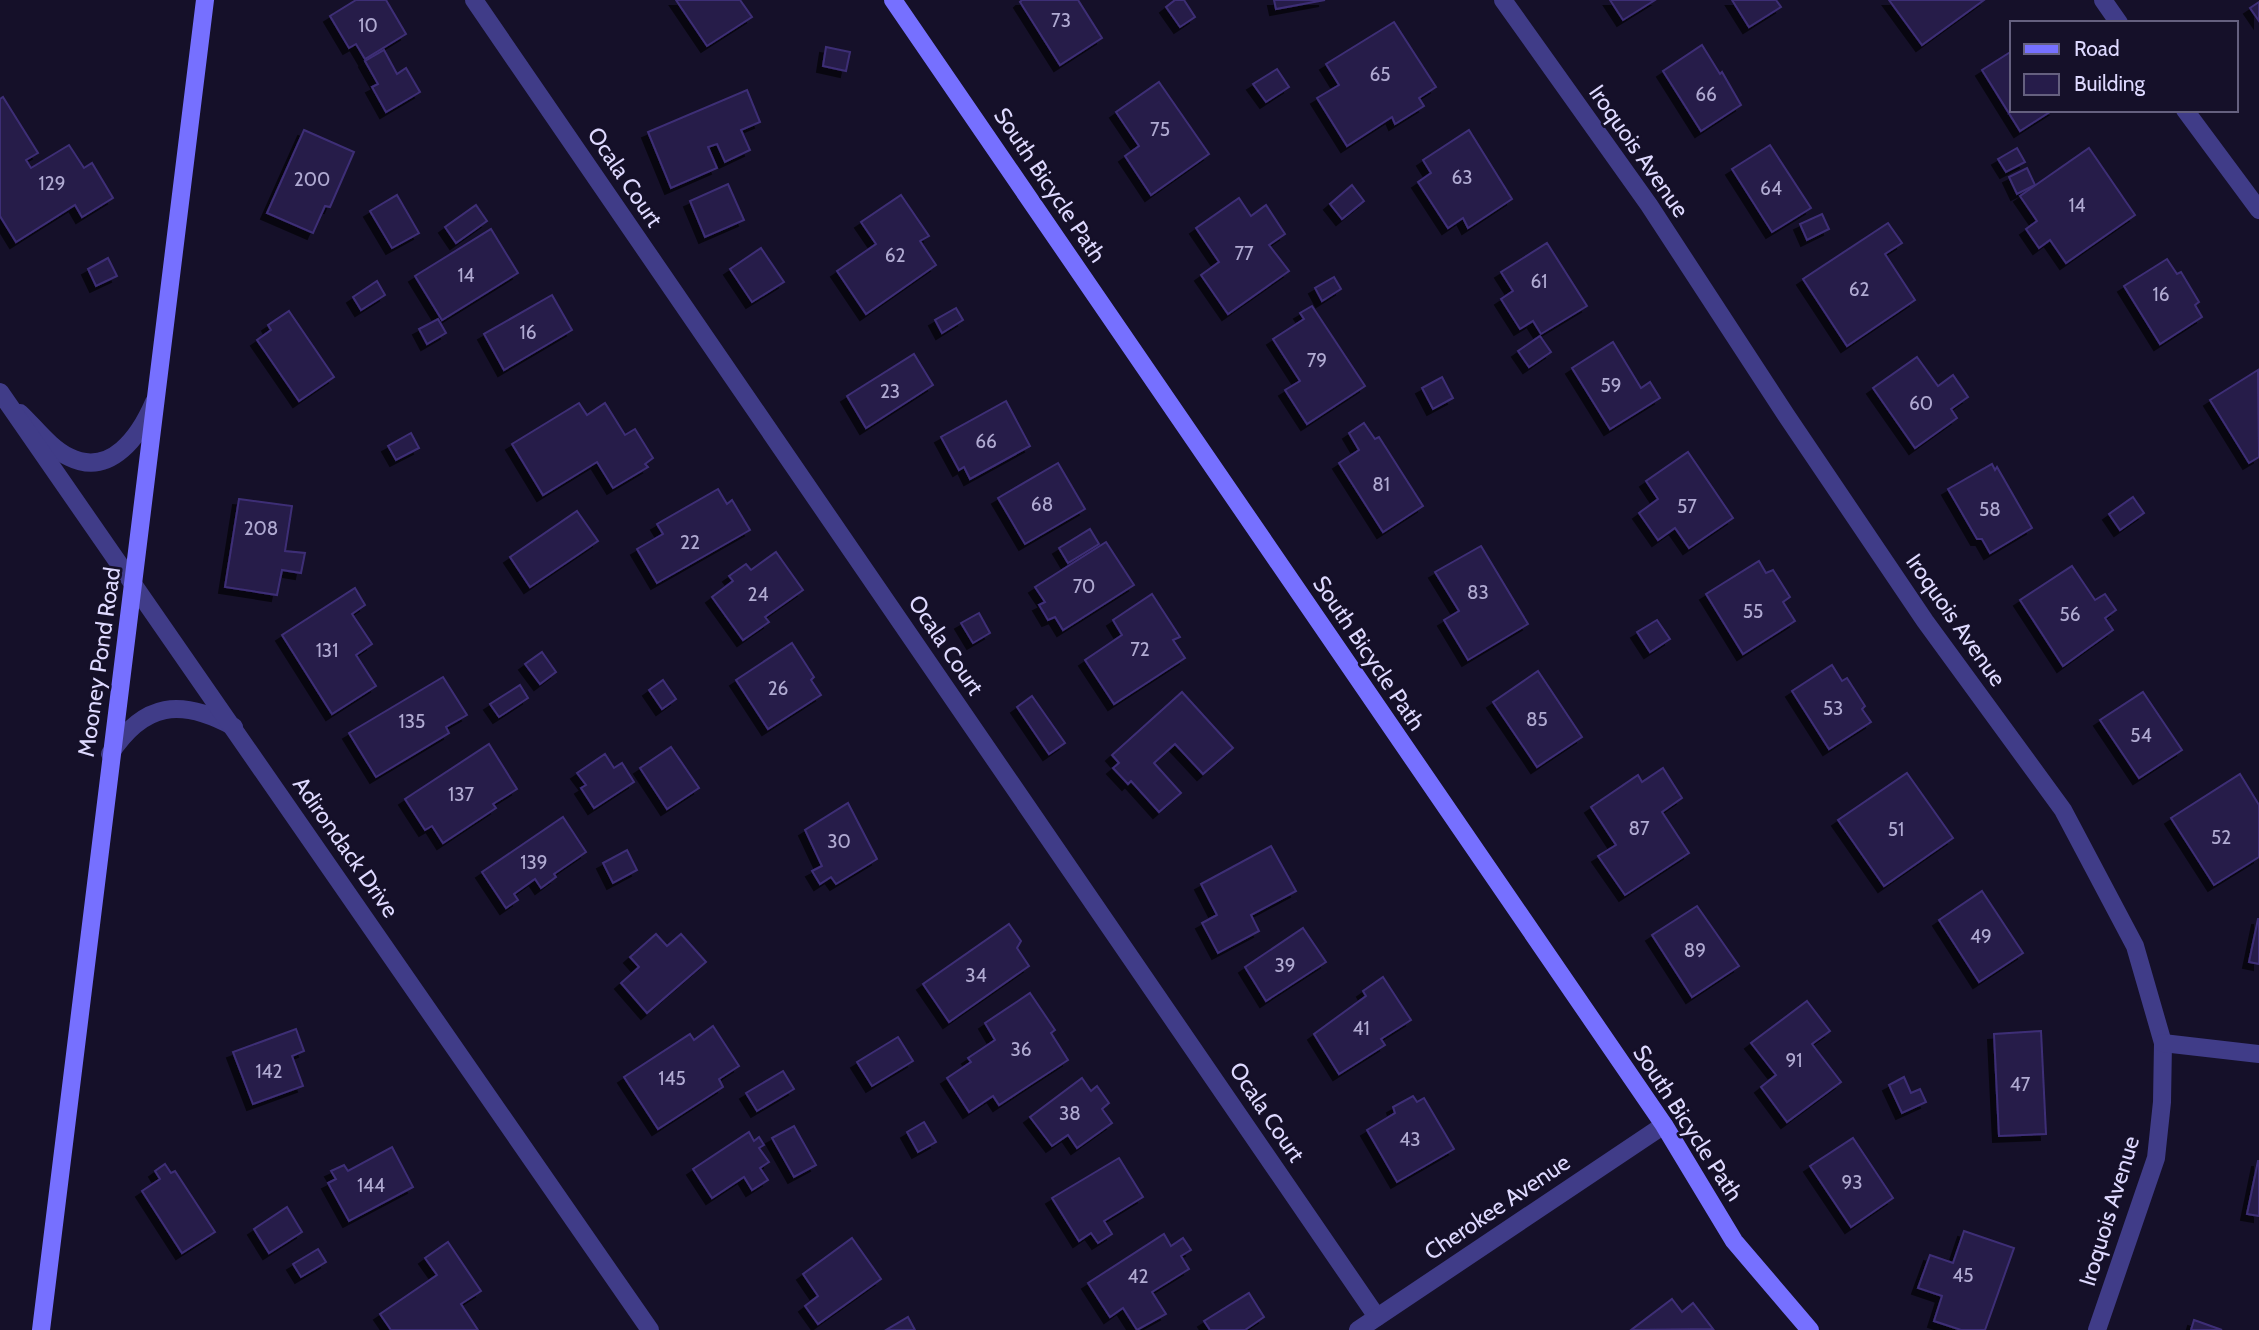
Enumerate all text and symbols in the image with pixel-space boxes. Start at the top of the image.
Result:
house number: 73 [1051,9,1071,32]
house number: 10 [358,14,378,37]
legend [2010,21,2238,112]
text: Road [2074,36,2120,61]
house number: 65 [1369,63,1391,86]
text: Building [2074,71,2146,96]
street label: Iroquois Avenue [1583,79,1695,223]
house number: 66 [1695,83,1717,106]
street label: South Bicycle Path [988,102,1112,268]
house number: 75 [1150,118,1170,141]
street label: Ocala Court [581,122,669,232]
house number: 63 [1451,166,1473,189]
house number: 200 [294,168,330,191]
house number: 129 [39,172,65,195]
house number: 64 [1760,177,1782,200]
house number: 14 [2068,194,2086,217]
house number: 77 [1234,242,1254,265]
house number: 62 [885,244,905,267]
house number: 14 [457,264,475,287]
house number: 61 [1531,270,1547,293]
house number: 62 [1849,278,1869,301]
house number: 16 [2153,283,2170,306]
house number: 16 [520,321,537,344]
house number: 79 [1307,349,1327,372]
house number: 59 [1600,374,1622,397]
house number: 23 [880,380,900,403]
house number: 60 [1909,392,1933,415]
house number: 66 [975,430,997,453]
house number: 81 [1372,473,1390,496]
house number: 68 [1031,493,1053,516]
house number: 57 [1677,495,1697,518]
house number: 58 [1979,498,2001,521]
house number: 208 [244,517,278,540]
house number: 22 [680,531,700,554]
street label: Iroquois Avenue [1900,548,2012,692]
street label: Mooney Pond Road [72,565,126,759]
street label: South Bicycle Path [1307,570,1431,736]
house number: 70 [1073,575,1095,598]
house number: 83 [1467,581,1489,604]
house number: 24 [748,583,768,606]
street label: Ocala Court [902,590,990,700]
house number: 55 [1743,600,1763,623]
house number: 56 [2059,603,2081,626]
house number: 72 [1130,638,1150,661]
house number: 131 [316,639,338,662]
house number: 26 [768,677,788,700]
house number: 53 [1823,697,1843,720]
house number: 85 [1526,708,1548,731]
house number: 135 [399,710,425,733]
house number: 54 [2130,724,2152,747]
street label: Adirondack Drive [287,771,405,923]
house number: 137 [448,783,474,806]
house number: 87 [1628,817,1650,840]
house number: 51 [1888,818,1904,841]
house number: 52 [2211,826,2231,849]
house number: 30 [827,830,851,853]
house number: 139 [520,851,548,874]
house number: 49 [1970,925,1992,948]
house number: 89 [1684,939,1706,962]
house number: 39 [1274,954,1296,977]
house number: 34 [965,964,987,987]
house number: 41 [1352,1017,1370,1040]
house number: 36 [1010,1038,1032,1061]
street label: South Bicycle Path [1627,1040,1749,1206]
house number: 91 [1786,1049,1803,1072]
street label: Ocala Court [1223,1057,1311,1167]
house number: 142 [255,1060,283,1083]
house number: 145 [658,1067,686,1090]
house number: 47 [2010,1073,2031,1096]
house number: 38 [1059,1102,1081,1125]
house number: 43 [1399,1128,1421,1151]
street label: Iroquois Avenue [2073,1132,2145,1289]
street label: Cherokee Avenue [1419,1148,1575,1266]
house number: 93 [1841,1171,1863,1194]
house number: 144 [357,1174,385,1197]
house number: 45 [1952,1264,1974,1287]
house number: 42 [1128,1265,1148,1288]

